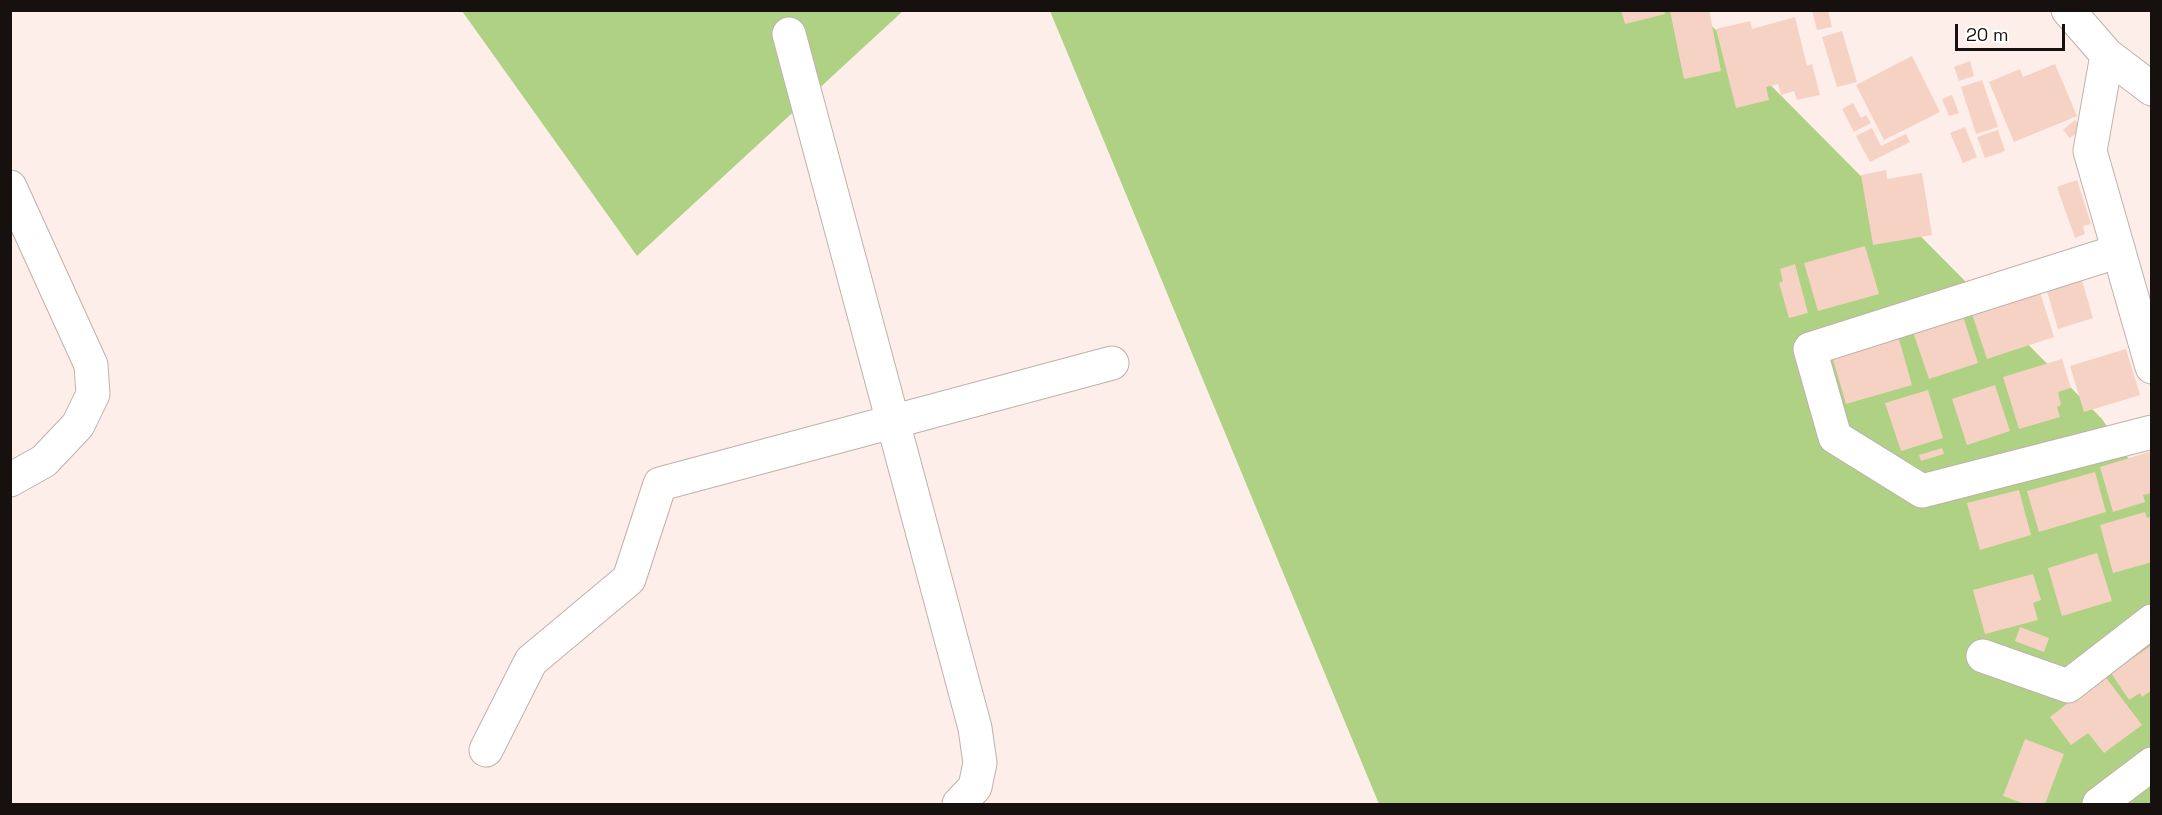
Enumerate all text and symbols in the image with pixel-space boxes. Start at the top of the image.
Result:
scale bar [1958,12,2068,50]
text: 20 m [1966,23,2009,46]

